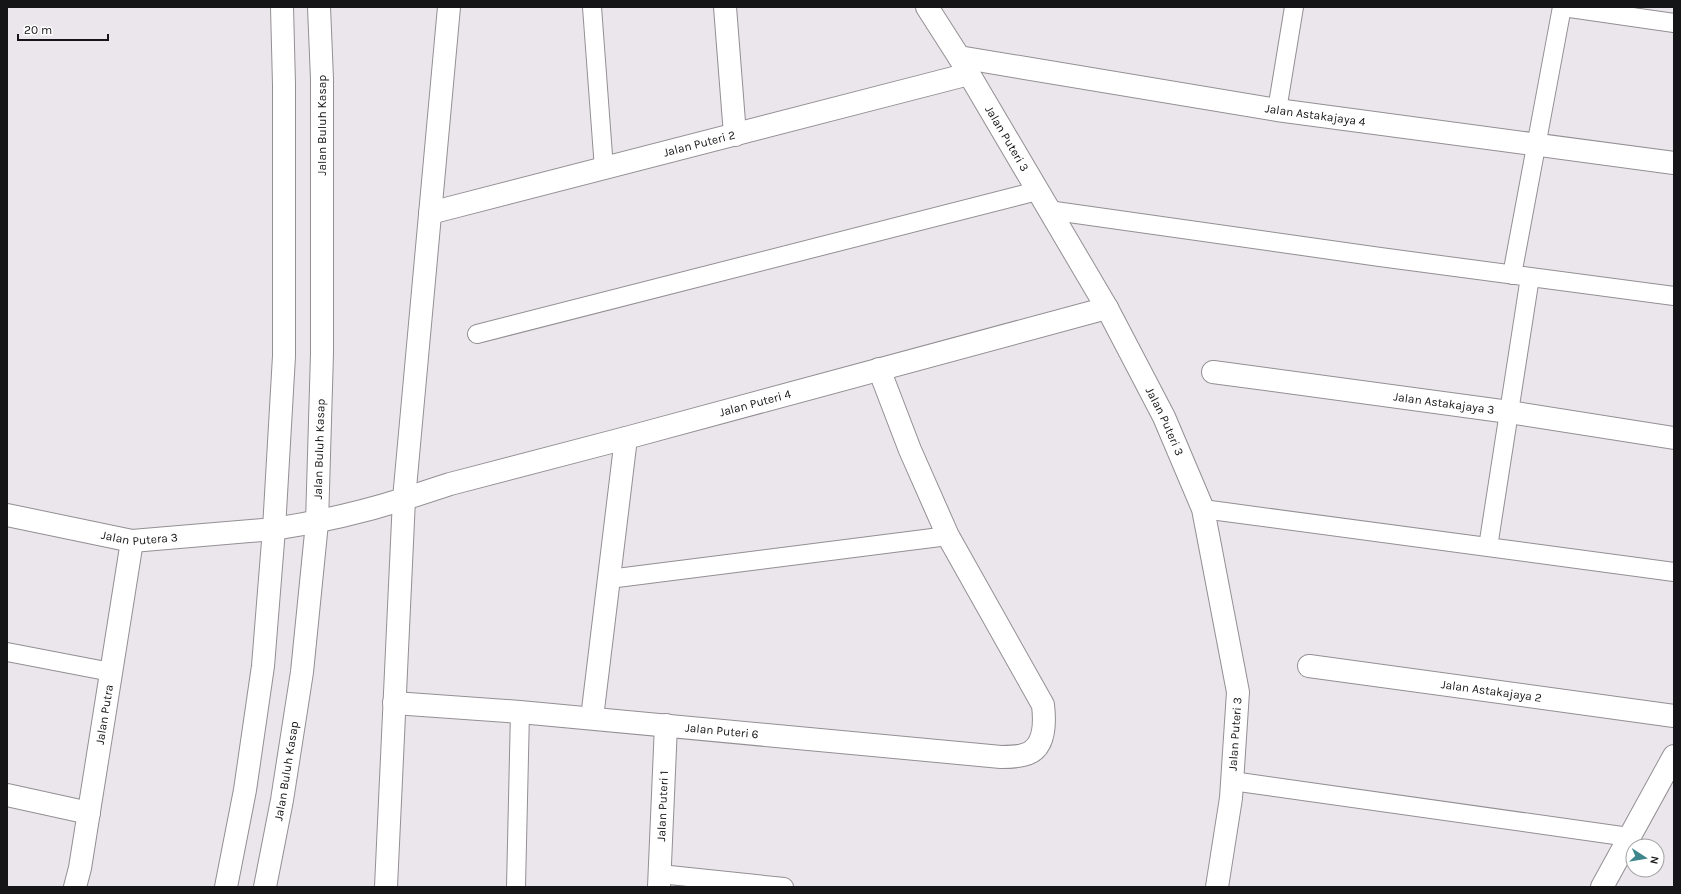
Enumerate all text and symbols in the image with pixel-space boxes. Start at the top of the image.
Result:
scale bar [18,16,108,42]
text: 20 m [24,23,52,37]
street label: Jalan Buluh Kasap [315,75,329,175]
street label: Jalan Astakajaya 4 [1264,101,1367,129]
street label: Jalan Puteri 3 [982,103,1032,174]
street label: Jalan Puteri 2 [662,128,737,160]
street label: Jalan Puteri 3 [1143,385,1187,458]
street label: Jalan Puteri 4 [718,387,793,419]
street label: Jalan Astakajaya 3 [1393,389,1495,417]
street label: Jalan Buluh Kasap [311,398,328,500]
street label: Jalan Putera 3 [100,528,178,548]
street label: Jalan Astakajaya 2 [1440,677,1543,705]
street label: Jalan Putra [93,683,116,746]
street label: Jalan Puteri 3 [1225,697,1245,771]
street label: Jalan Buluh Kasap [271,720,301,822]
street label: Jalan Puteri 6 [684,720,759,741]
street label: Jalan Puteri 1 [654,770,671,842]
north arrow [1625,838,1665,878]
text: N [1647,855,1661,865]

